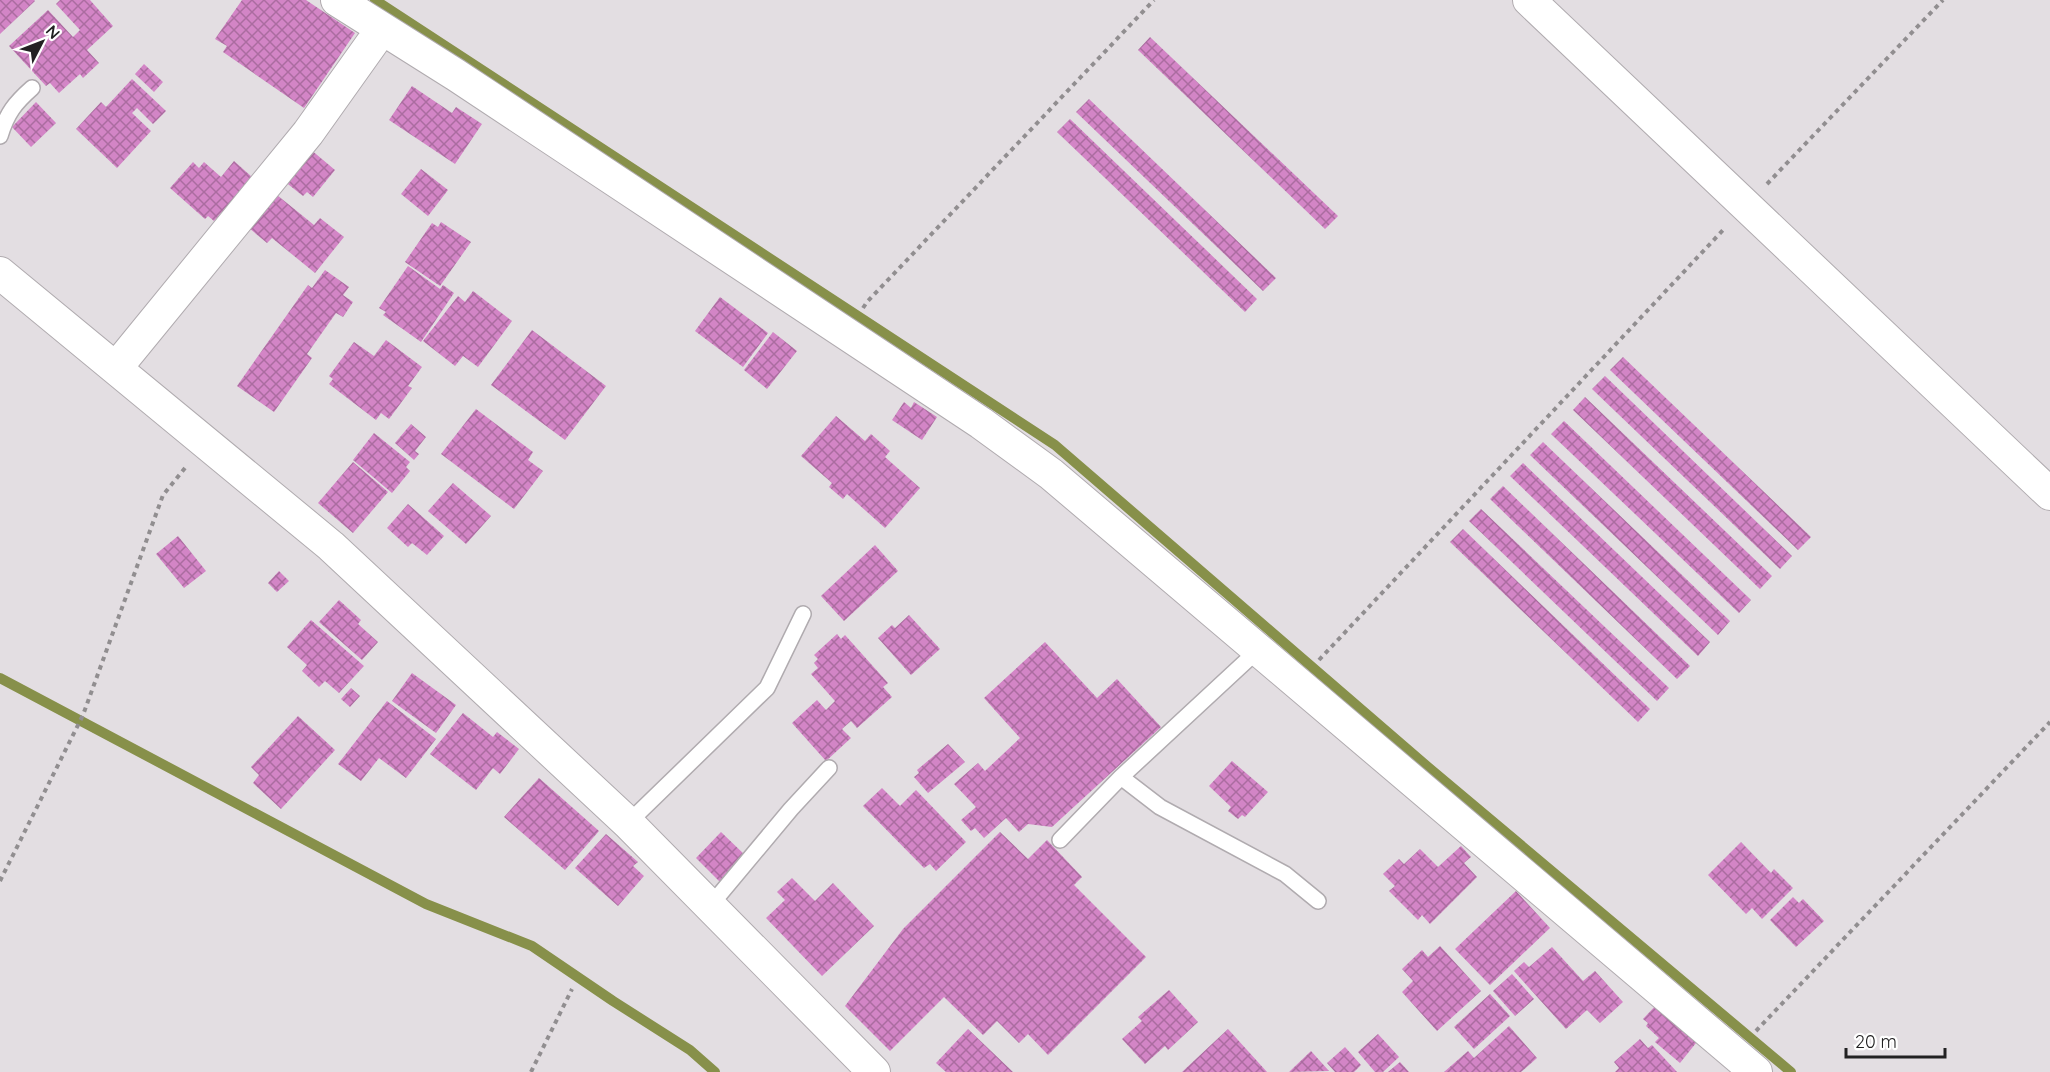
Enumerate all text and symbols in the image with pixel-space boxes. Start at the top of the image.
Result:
north arrow [12,12,72,72]
text: N [42,21,65,43]
scale bar [1846,1021,1945,1059]
text: 20 m [1855,1030,1897,1053]

